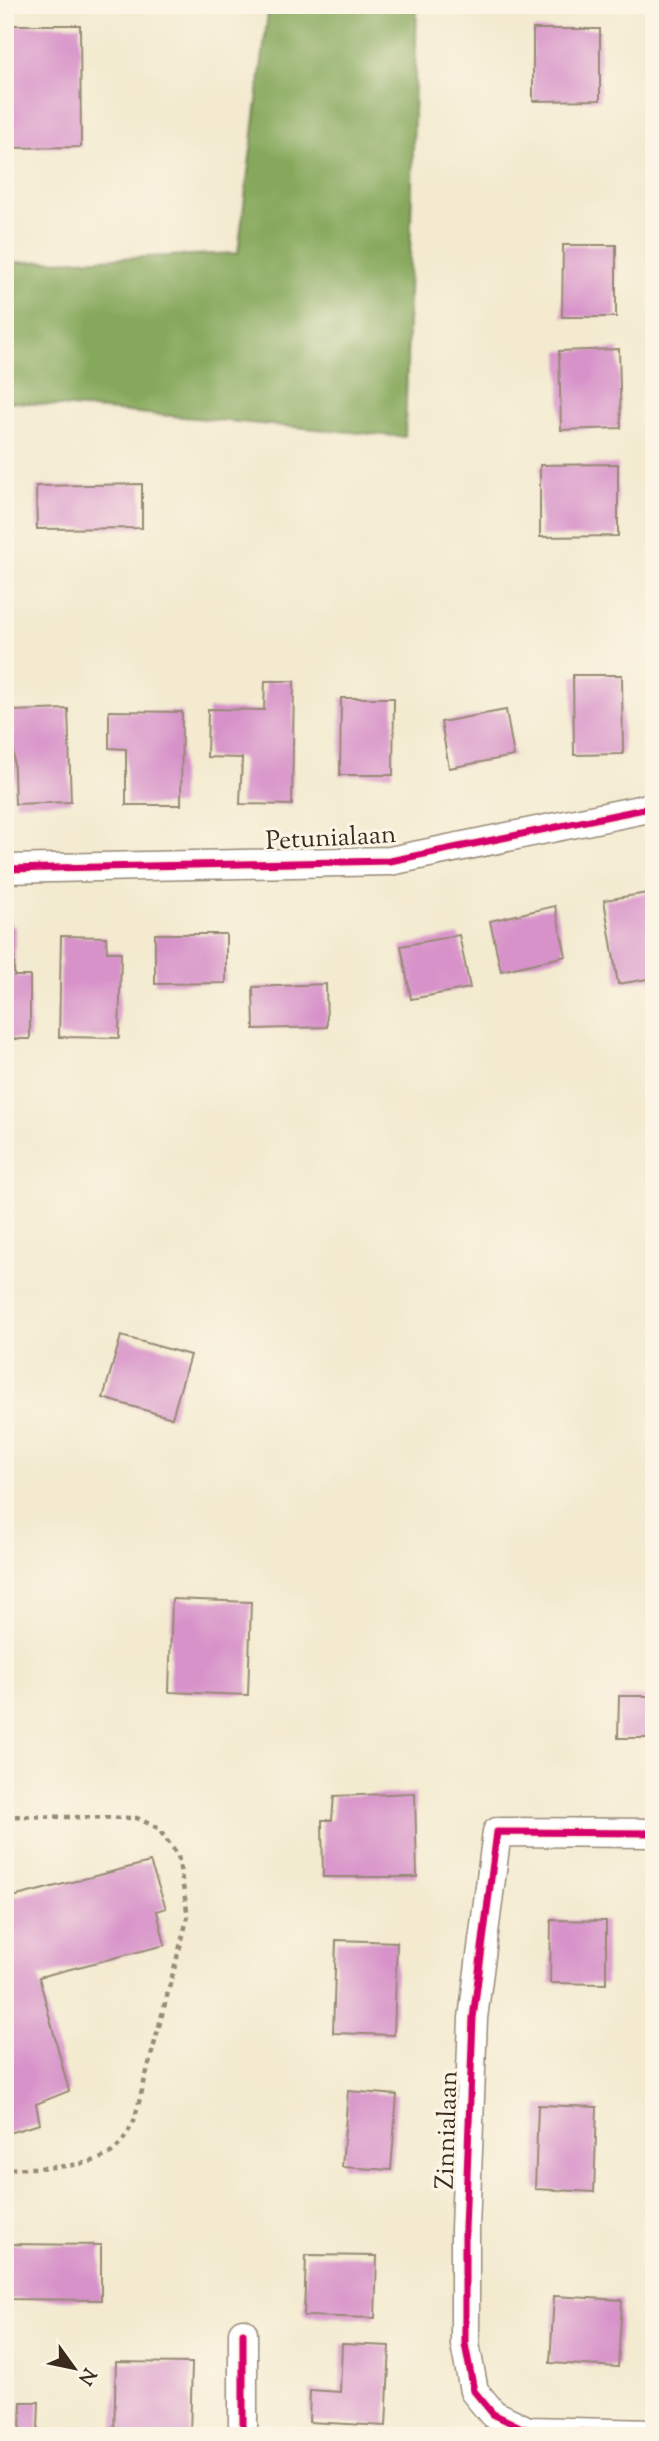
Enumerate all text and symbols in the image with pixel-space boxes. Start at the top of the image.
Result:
street label: Petunialaan [265,817,397,861]
street label: Zinnialaan [427,2070,469,2190]
north arrow [38,2332,108,2402]
text: N [71,2362,102,2390]

